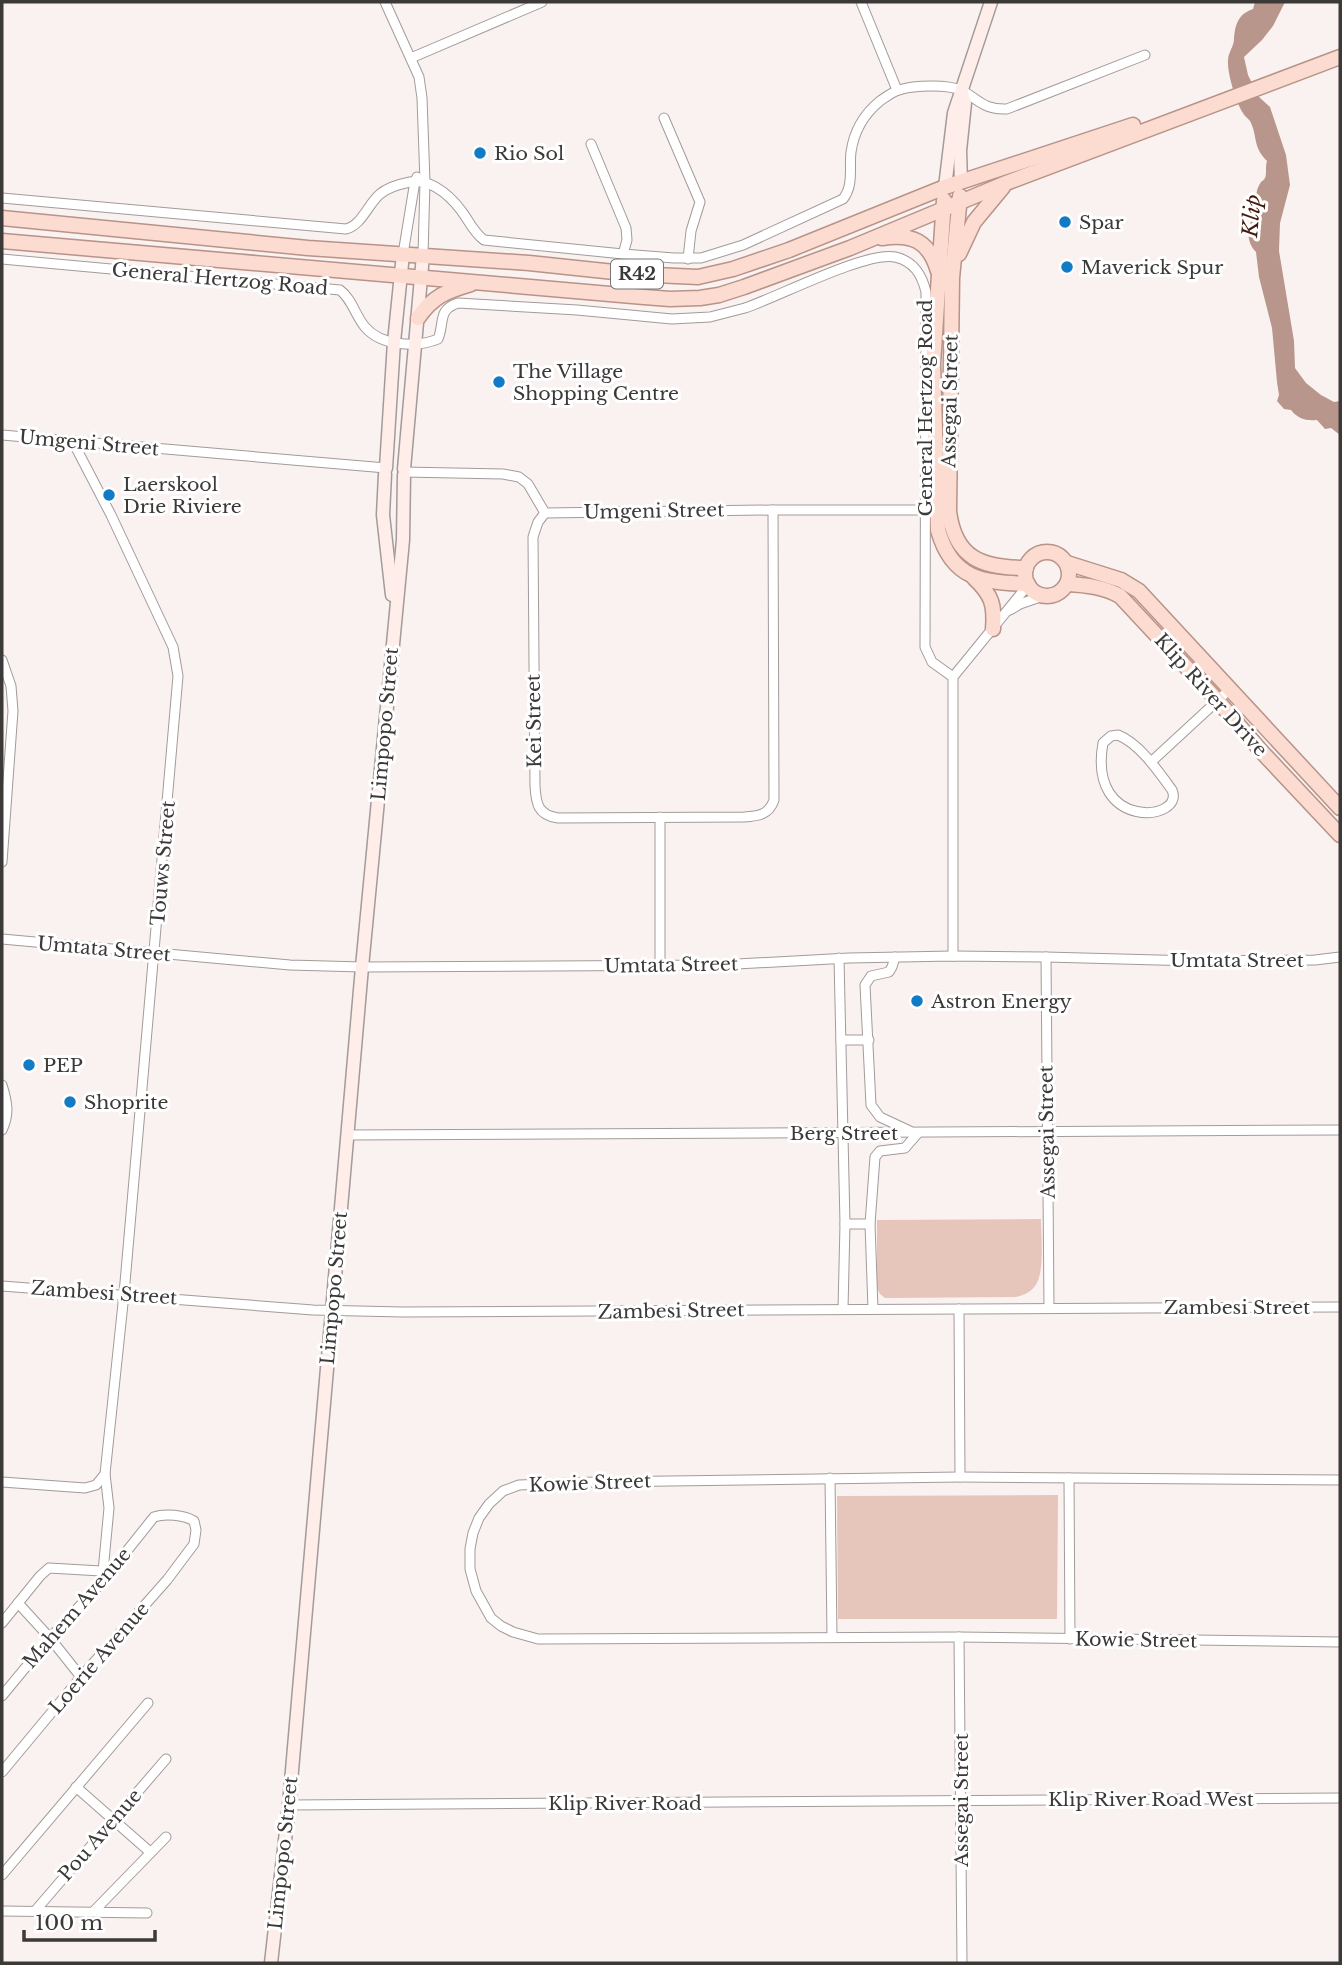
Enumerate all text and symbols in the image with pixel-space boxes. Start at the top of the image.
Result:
place label: Rio Sol [494,142,564,165]
marker: Rio Sol [472,145,488,161]
water label: Klip [1237,193,1267,240]
place label: Spar [1079,211,1124,234]
marker: Spar [1057,214,1073,230]
place label: Maverick Spur [1081,256,1223,279]
street label: General Hertzog Road [111,258,329,300]
marker: Maverick Spur [1059,259,1075,275]
road number: R42 [611,260,663,288]
street label: General Hertzog Road [914,299,937,517]
street label: Assegai Street [937,333,963,469]
place label: The Village Shopping Centre [513,360,679,405]
marker: The Village Shopping Centre [491,374,507,390]
street label: Umgeni Street [18,425,161,461]
place label: Laerskool Drie Riviere [123,473,242,518]
marker: Laerskool Drie Riviere [101,487,117,503]
street label: Umgeni Street [584,498,725,524]
street label: Klip River Drive [1150,629,1272,761]
street label: Limpopo Street [367,646,403,802]
street label: Kei Street [522,673,546,768]
street label: Touws Street [146,799,180,927]
street label: Umtata Street [36,932,173,966]
street label: Umtata Street [1170,949,1305,972]
street label: Umtata Street [604,952,739,978]
place label: Astron Energy [930,990,1072,1013]
marker: Astron Energy [909,993,925,1009]
place label: PEP [43,1054,83,1077]
marker: PEP [21,1057,37,1073]
street label: Assegai Street [1034,1064,1060,1200]
place label: Shoprite [84,1091,168,1114]
marker: Shoprite [62,1094,78,1110]
street label: Berg Street [790,1122,899,1145]
street label: Limpopo Street [316,1210,352,1366]
street label: Zambesi Street [30,1276,179,1310]
street label: Zambesi Street [1164,1296,1311,1319]
street label: Zambesi Street [598,1298,745,1324]
street label: Kowie Street [528,1469,652,1497]
street label: Mahem Avenue [18,1543,136,1673]
street label: Loerie Avenue [44,1597,154,1719]
street label: Kowie Street [1075,1627,1198,1653]
street label: Assegai Street [950,1732,973,1868]
street label: Limpopo Street [264,1774,303,1931]
street label: Pou Avenue [54,1784,146,1886]
street label: Klip River Road West [1048,1788,1255,1811]
street label: Klip River Road [548,1792,702,1815]
scale bar [24,1898,156,1942]
text: 100 m [35,1910,103,1936]

